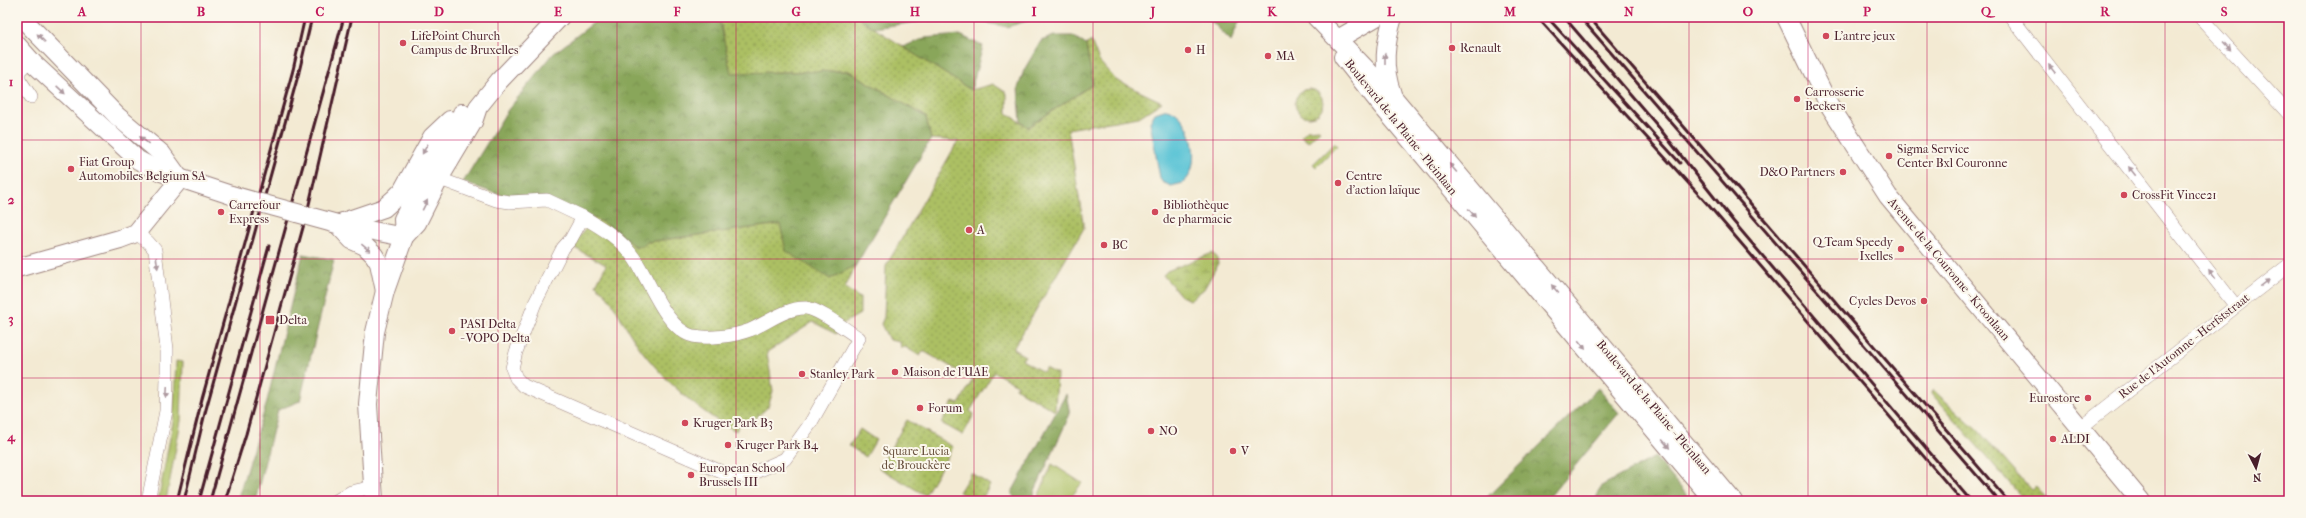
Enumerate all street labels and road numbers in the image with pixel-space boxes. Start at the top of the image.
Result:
street label: Boulevard de la Plaine - Pleinlaan [1342,56,1460,198]
street label: Avenue de la Couronne - Kroonlaan [1885,194,2013,343]
street label: Rue de l'Automne - Herfststraat [2116,290,2253,401]
street label: Boulevard de la Plaine - Pleinlaan [1594,337,1714,477]

